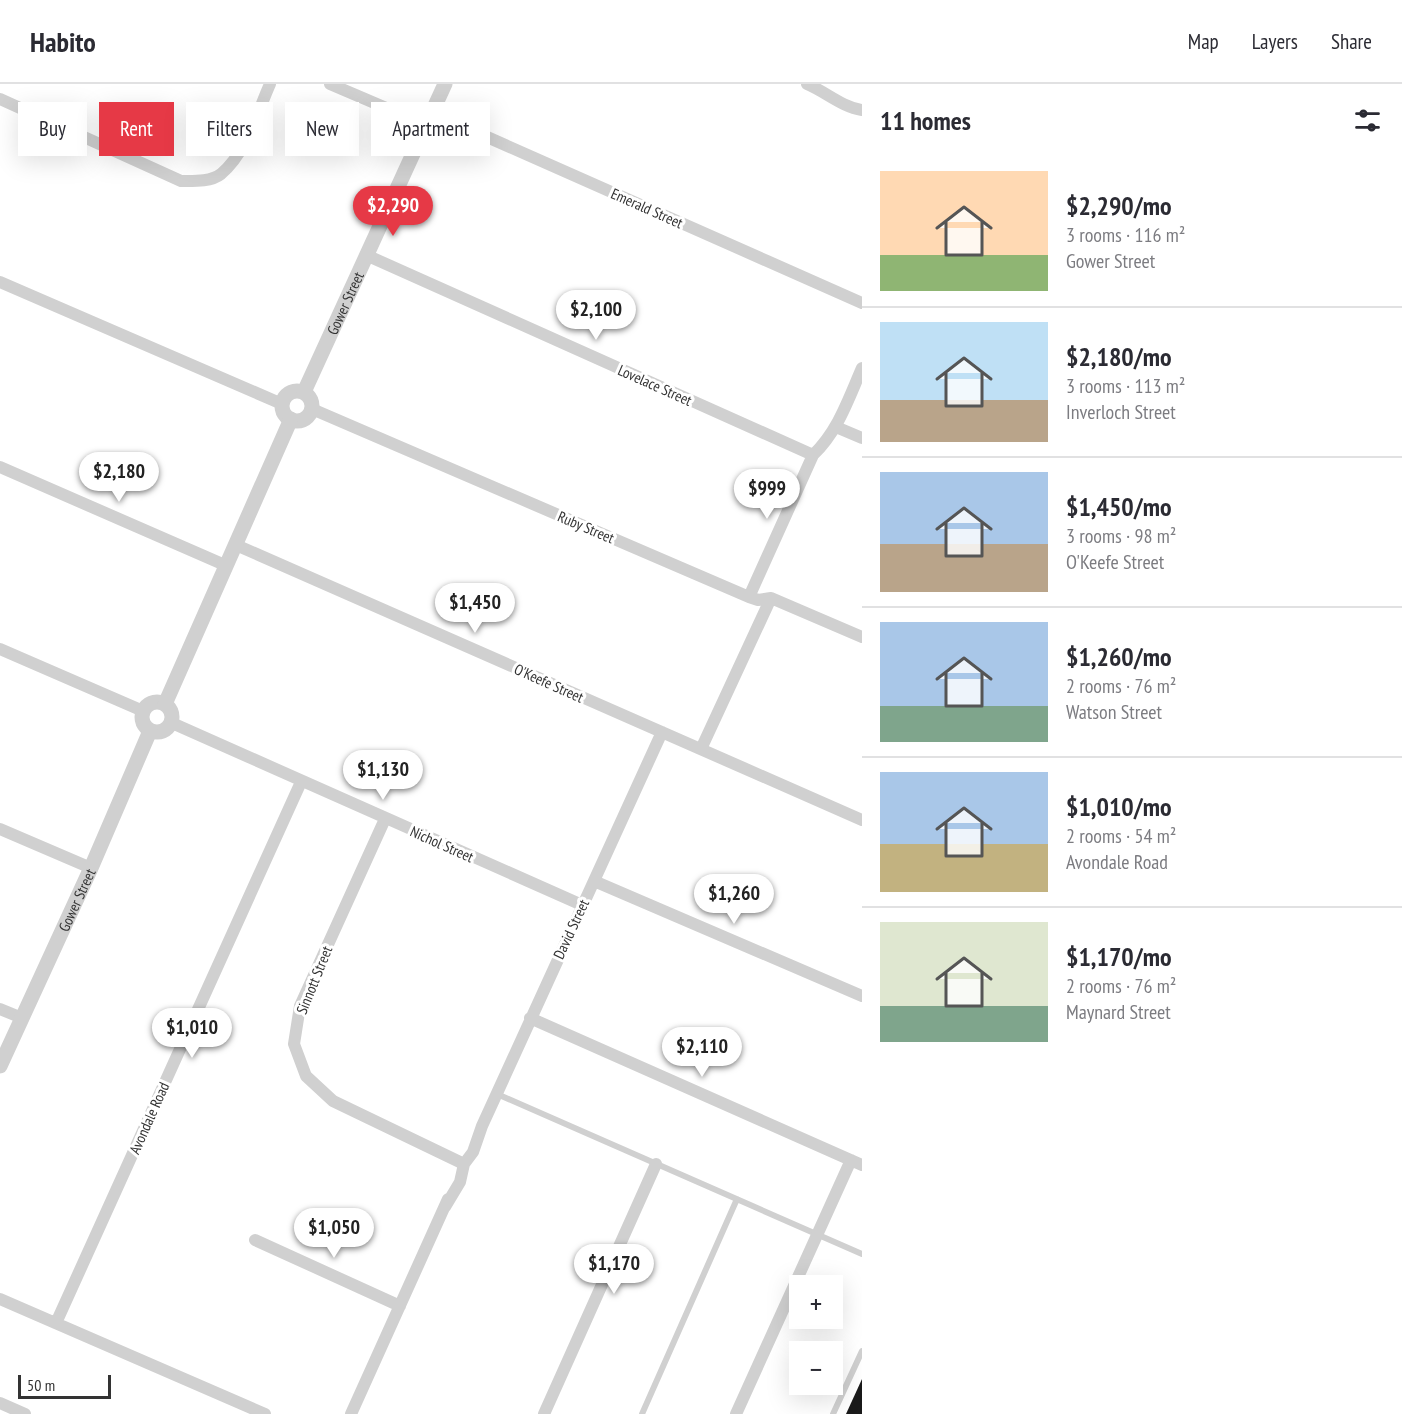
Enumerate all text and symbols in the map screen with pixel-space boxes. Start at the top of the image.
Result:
text: Habito [30,23,96,60]
text: Map [1188,28,1219,55]
text: Layers [1252,28,1298,55]
text: Share [1331,28,1372,55]
chip: Buy [18,102,87,156]
chip: Rent [99,102,174,156]
chip: Filters [186,102,273,156]
chip: New [285,102,359,156]
chip: Apartment [371,102,490,156]
text: 11 homes [880,104,971,137]
icon: filters [1351,104,1384,137]
street label: Emerald Street [608,184,686,232]
pin: $2,290 [344,186,442,237]
text: $2,290/mo [1066,189,1172,222]
text: $2,290 [367,192,419,218]
icon: home [928,195,1000,267]
text: 3 rooms · 116 m² [1066,222,1185,248]
text: Gower Street [1066,248,1155,274]
street label: Gower Street [322,268,367,337]
pin: $2,100 [547,290,645,341]
text: $2,100 [570,296,622,322]
text: $2,180/mo [1066,340,1172,373]
icon: home [928,346,1000,418]
street label: Lovelace Street [615,360,695,410]
text: 3 rooms · 113 m² [1066,373,1185,399]
text: Inverloch Street [1066,399,1176,425]
pin: $2,180 [70,452,168,503]
text: $2,180 [93,458,145,484]
pin: $999 [731,469,803,520]
text: $999 [748,475,786,501]
text: $1,450/mo [1066,490,1172,523]
icon: home [928,496,1000,568]
street label: Ruby Street [555,507,617,547]
text: 3 rooms · 98 m² [1066,523,1176,549]
text: O'Keefe Street [1066,549,1164,575]
pin: $1,450 [426,583,524,634]
text: $1,450 [449,589,501,615]
text: $1,260/mo [1066,640,1172,673]
icon: home [928,646,1000,718]
street label: O'Keefe Street [511,659,587,707]
text: 2 rooms · 76 m² [1066,673,1176,699]
text: Watson Street [1066,699,1162,725]
pin: $1,130 [334,750,432,801]
text: $1,130 [357,756,409,782]
text: $1,010/mo [1066,790,1172,823]
icon: home [928,796,1000,868]
street label: Nichol Street [407,822,477,866]
text: 2 rooms · 54 m² [1066,823,1176,849]
text: Avondale Road [1066,849,1168,875]
street label: Gower Street [54,865,99,934]
pin: $1,260 [685,874,783,925]
text: $1,260 [708,880,760,906]
street label: David Street [549,896,593,962]
text: $1,170/mo [1066,940,1172,973]
street label: Sinnott Street [292,943,336,1017]
icon: home [928,946,1000,1018]
text: 2 rooms · 76 m² [1066,973,1176,999]
text: Maynard Street [1066,999,1171,1025]
pin: $1,010 [143,1008,241,1059]
text: $1,010 [166,1014,218,1040]
pin: $2,110 [653,1027,751,1078]
text: $2,110 [676,1033,728,1059]
street label: Avondale Road [125,1079,173,1157]
pin: $1,050 [285,1208,383,1259]
text: $1,050 [308,1214,360,1240]
pin: $1,170 [565,1244,663,1295]
text: $1,170 [588,1250,640,1276]
map controls [789,1275,843,1395]
button: + [789,1275,843,1329]
button: − [789,1341,843,1395]
scale bar [18,1372,111,1400]
text: 50 m [27,1375,55,1395]

